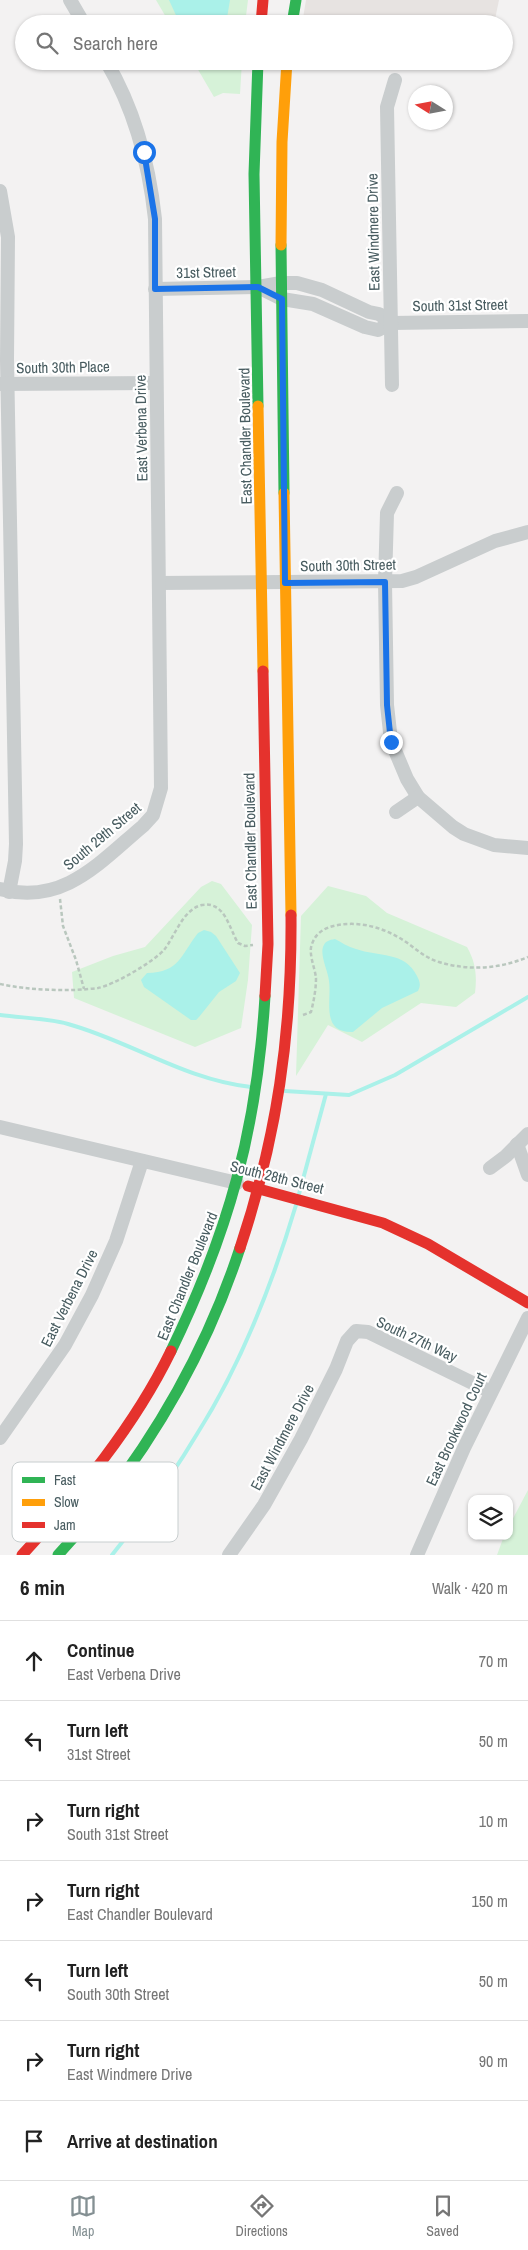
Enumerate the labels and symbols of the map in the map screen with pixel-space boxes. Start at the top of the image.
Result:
north arrow [408,85,453,130]
route start [133,141,156,164]
street label: East Windmere Drive [361,173,385,291]
street label: 31st Street [176,261,236,283]
street label: South 31st Street [412,294,508,316]
street label: South 30th Place [16,356,110,378]
street label: East Chandler Boulevard [233,367,257,505]
street label: East Verbena Drive [130,374,152,482]
street label: South 30th Street [300,554,397,576]
route end [380,731,403,754]
street label: East Chandler Boulevard [238,772,262,910]
street label: South 29th Street [59,797,146,875]
street label: South 28th Street [228,1155,327,1199]
street label: East Chandler Boulevard [152,1209,222,1343]
street label: East Verbena Drive [35,1246,103,1350]
street label: South 27th Way [373,1311,462,1367]
street label: East Brookwood Court [420,1368,492,1489]
street label: East Windmere Drive [245,1380,319,1494]
legend [12,1462,178,1542]
text: Fast [54,1471,76,1489]
text: Slow [54,1493,80,1511]
text: Jam [54,1516,76,1534]

